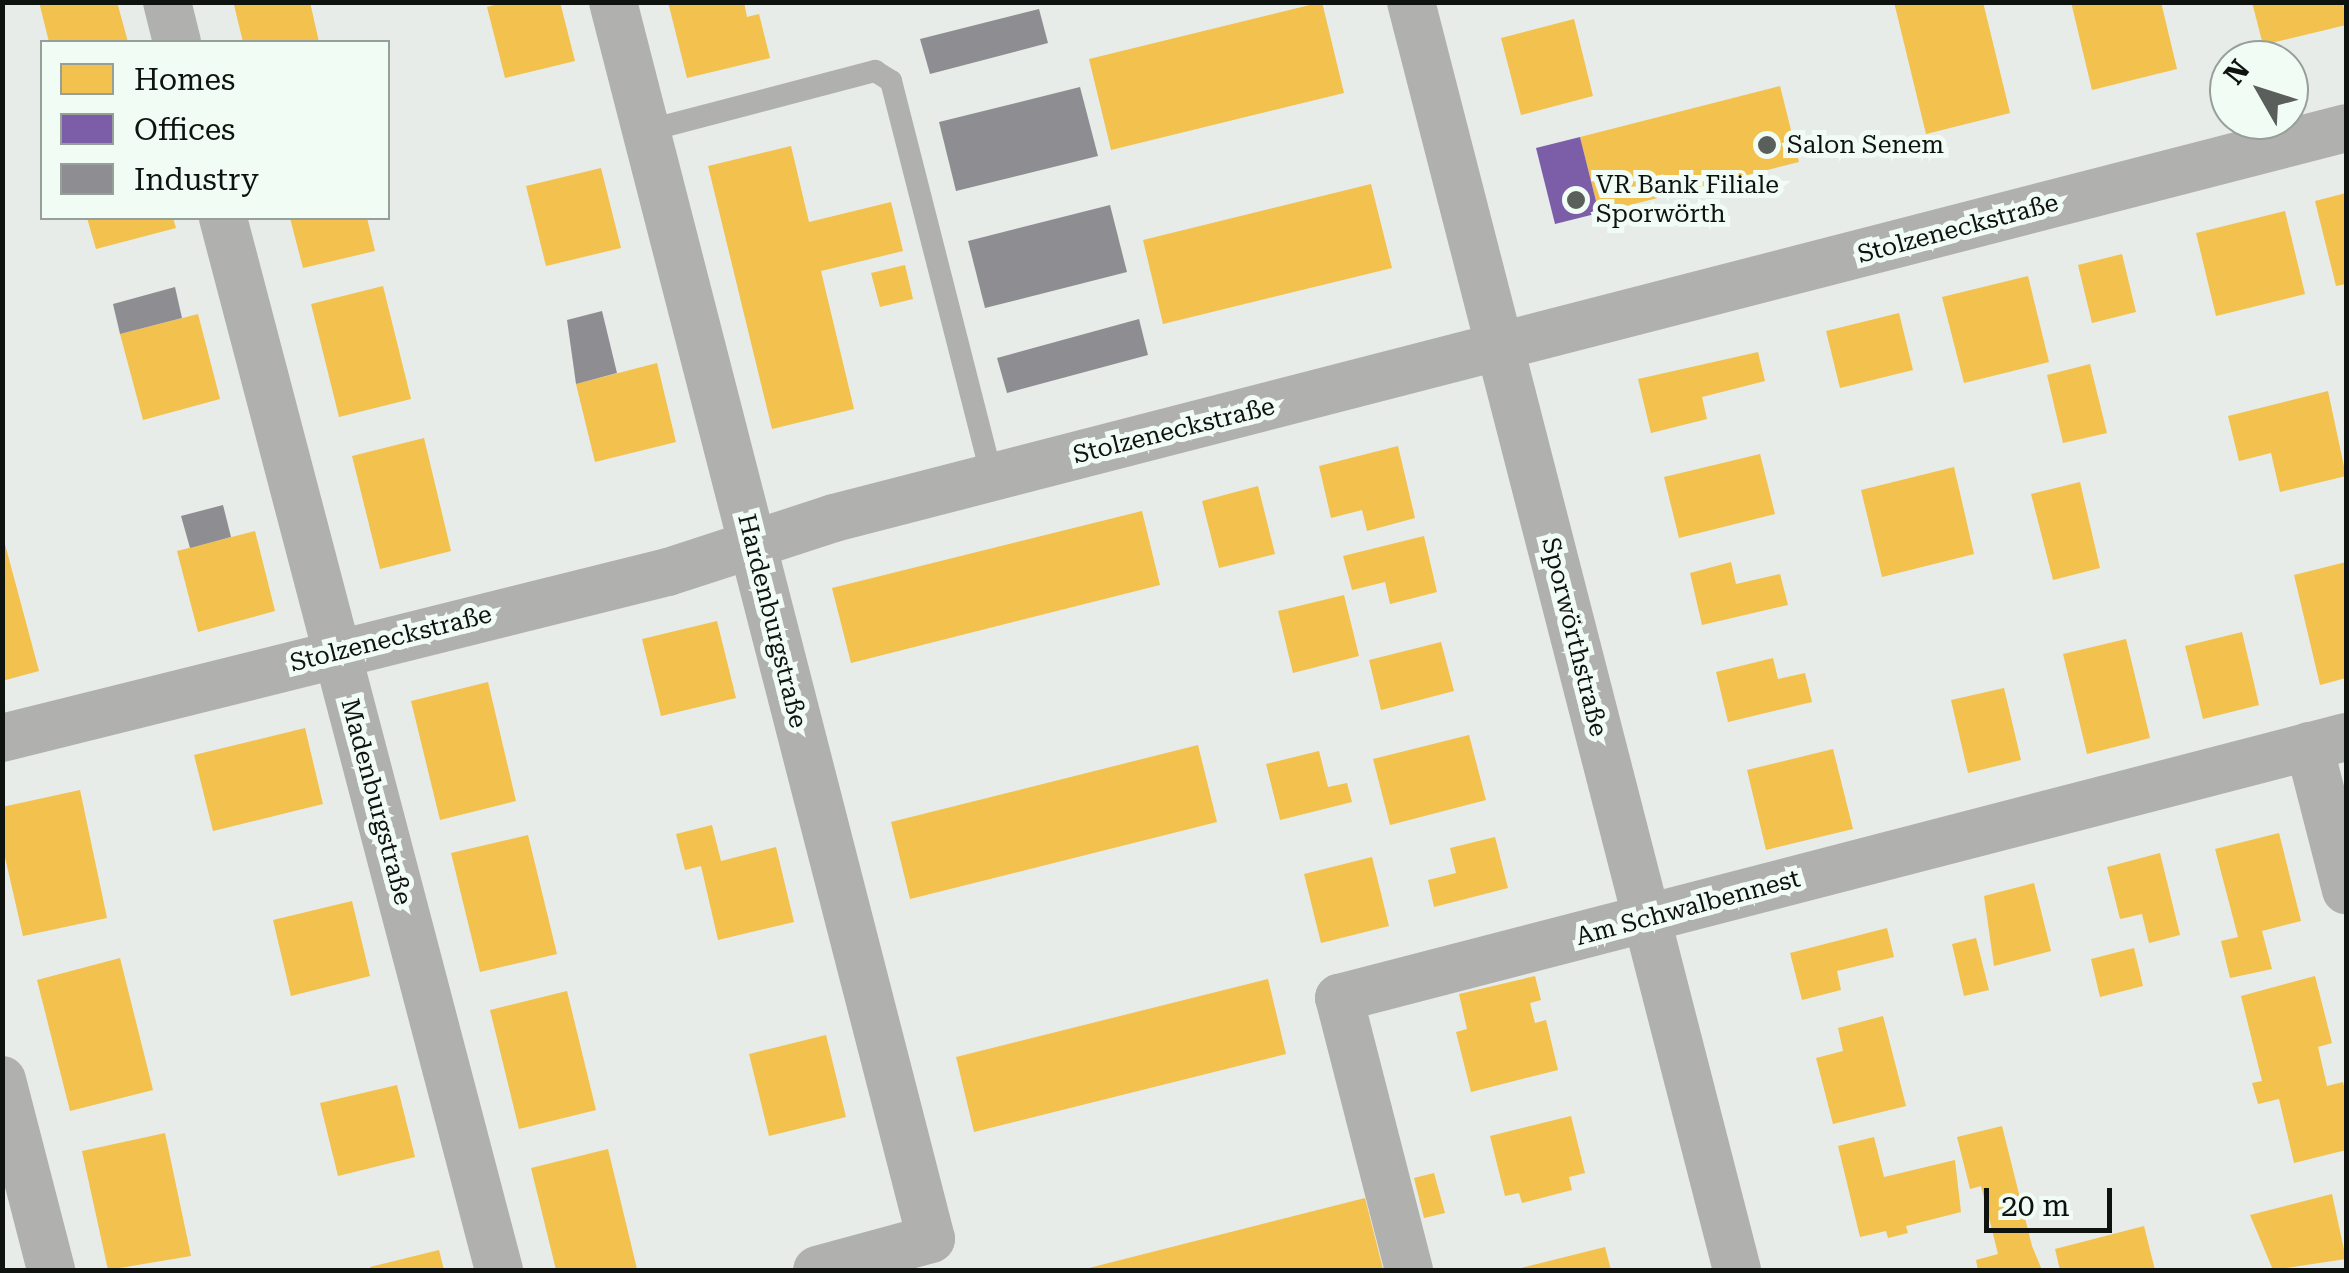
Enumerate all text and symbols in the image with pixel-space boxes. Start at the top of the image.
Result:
legend [40,40,390,220]
north arrow [2209,40,2309,140]
text: N [2217,53,2256,91]
text: Homes [134,62,235,97]
text: Offices [134,112,235,147]
place label: Salon Senem [1787,130,1944,160]
marker: Salon Senem [1756,134,1778,156]
text: Industry [134,162,259,197]
place label: VR Bank Filiale Sporwörth [1596,171,1779,230]
street label: Stolzeneckstraße [1854,188,2062,270]
marker: VR Bank Filiale Sporwörth [1565,189,1587,211]
street label: Stolzeneckstraße [1070,391,1278,471]
street label: Hardenburgstraße [731,511,813,731]
street label: Sporwörthstraße [1535,534,1613,740]
street label: Stolzeneckstraße [287,599,495,679]
street label: Madenburgstraße [334,696,418,908]
street label: Am Schwalbennest [1573,864,1803,952]
scale bar [1989,1168,2116,1230]
text: 20 m [2001,1188,2070,1223]

